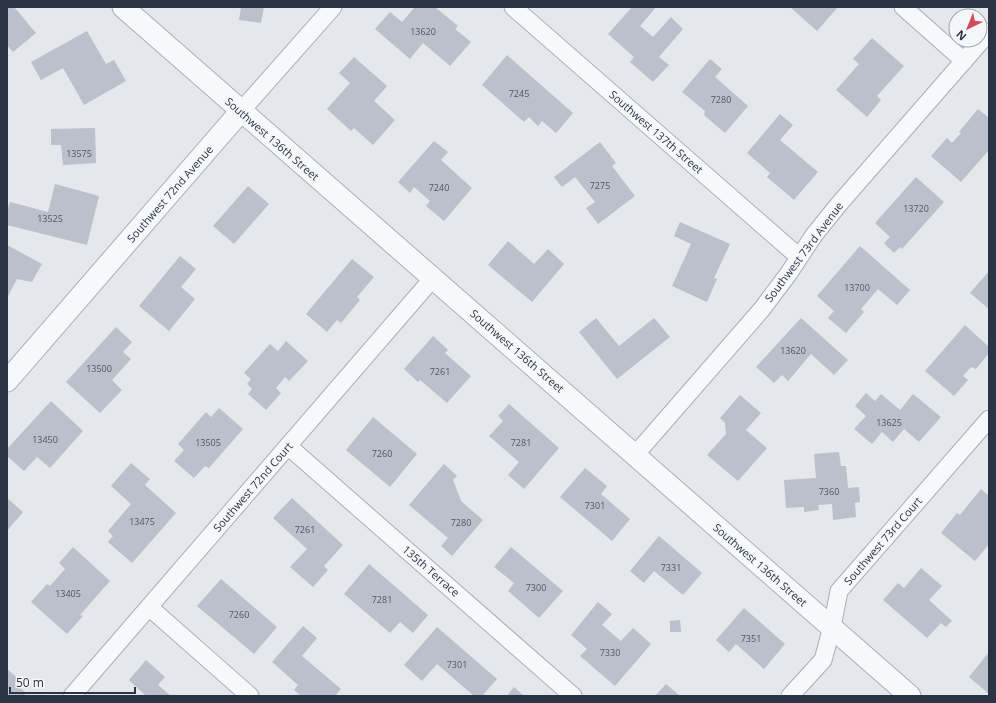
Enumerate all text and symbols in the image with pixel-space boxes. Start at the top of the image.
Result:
north arrow [948,8,988,48]
house number: 13620 [410,25,436,38]
text: N [952,27,969,44]
house number: 7245 [509,87,529,100]
street label: Southwest 137th Street [606,87,707,177]
house number: 7280 [711,93,731,106]
street label: Southwest 136th Street [222,94,323,184]
street label: Southwest 72nd Avenue [123,142,216,245]
house number: 13575 [66,147,92,160]
house number: 7275 [590,179,610,192]
house number: 7240 [429,181,449,194]
street label: Southwest 73rd Avenue [761,199,846,305]
house number: 13720 [903,202,929,215]
house number: 13525 [37,212,63,225]
house number: 13700 [844,281,870,294]
street label: Southwest 136th Street [467,306,568,396]
house number: 13620 [780,344,806,357]
house number: 13500 [86,362,112,375]
house number: 7261 [430,365,450,378]
house number: 13625 [876,416,902,429]
house number: 13450 [32,433,58,446]
house number: 13505 [195,436,221,449]
house number: 7281 [511,436,531,449]
street label: Southwest 72nd Court [209,439,296,535]
house number: 7260 [372,447,392,460]
house number: 7360 [819,485,839,498]
street label: Southwest 73rd Court [840,493,925,588]
house number: 7301 [585,499,605,512]
house number: 13475 [129,515,155,528]
house number: 7280 [451,516,471,529]
street label: Southwest 136th Street [710,520,811,610]
house number: 7261 [295,523,315,536]
street label: 135th Terrace [400,542,463,600]
house number: 7331 [661,561,681,574]
house number: 7300 [526,581,546,594]
house number: 13405 [55,587,81,600]
house number: 7281 [372,593,392,606]
house number: 7260 [229,608,249,621]
house number: 7351 [741,632,761,645]
house number: 7330 [600,646,620,659]
house number: 7301 [447,658,467,671]
scale bar [10,669,135,695]
text: 50 m [16,674,44,691]

